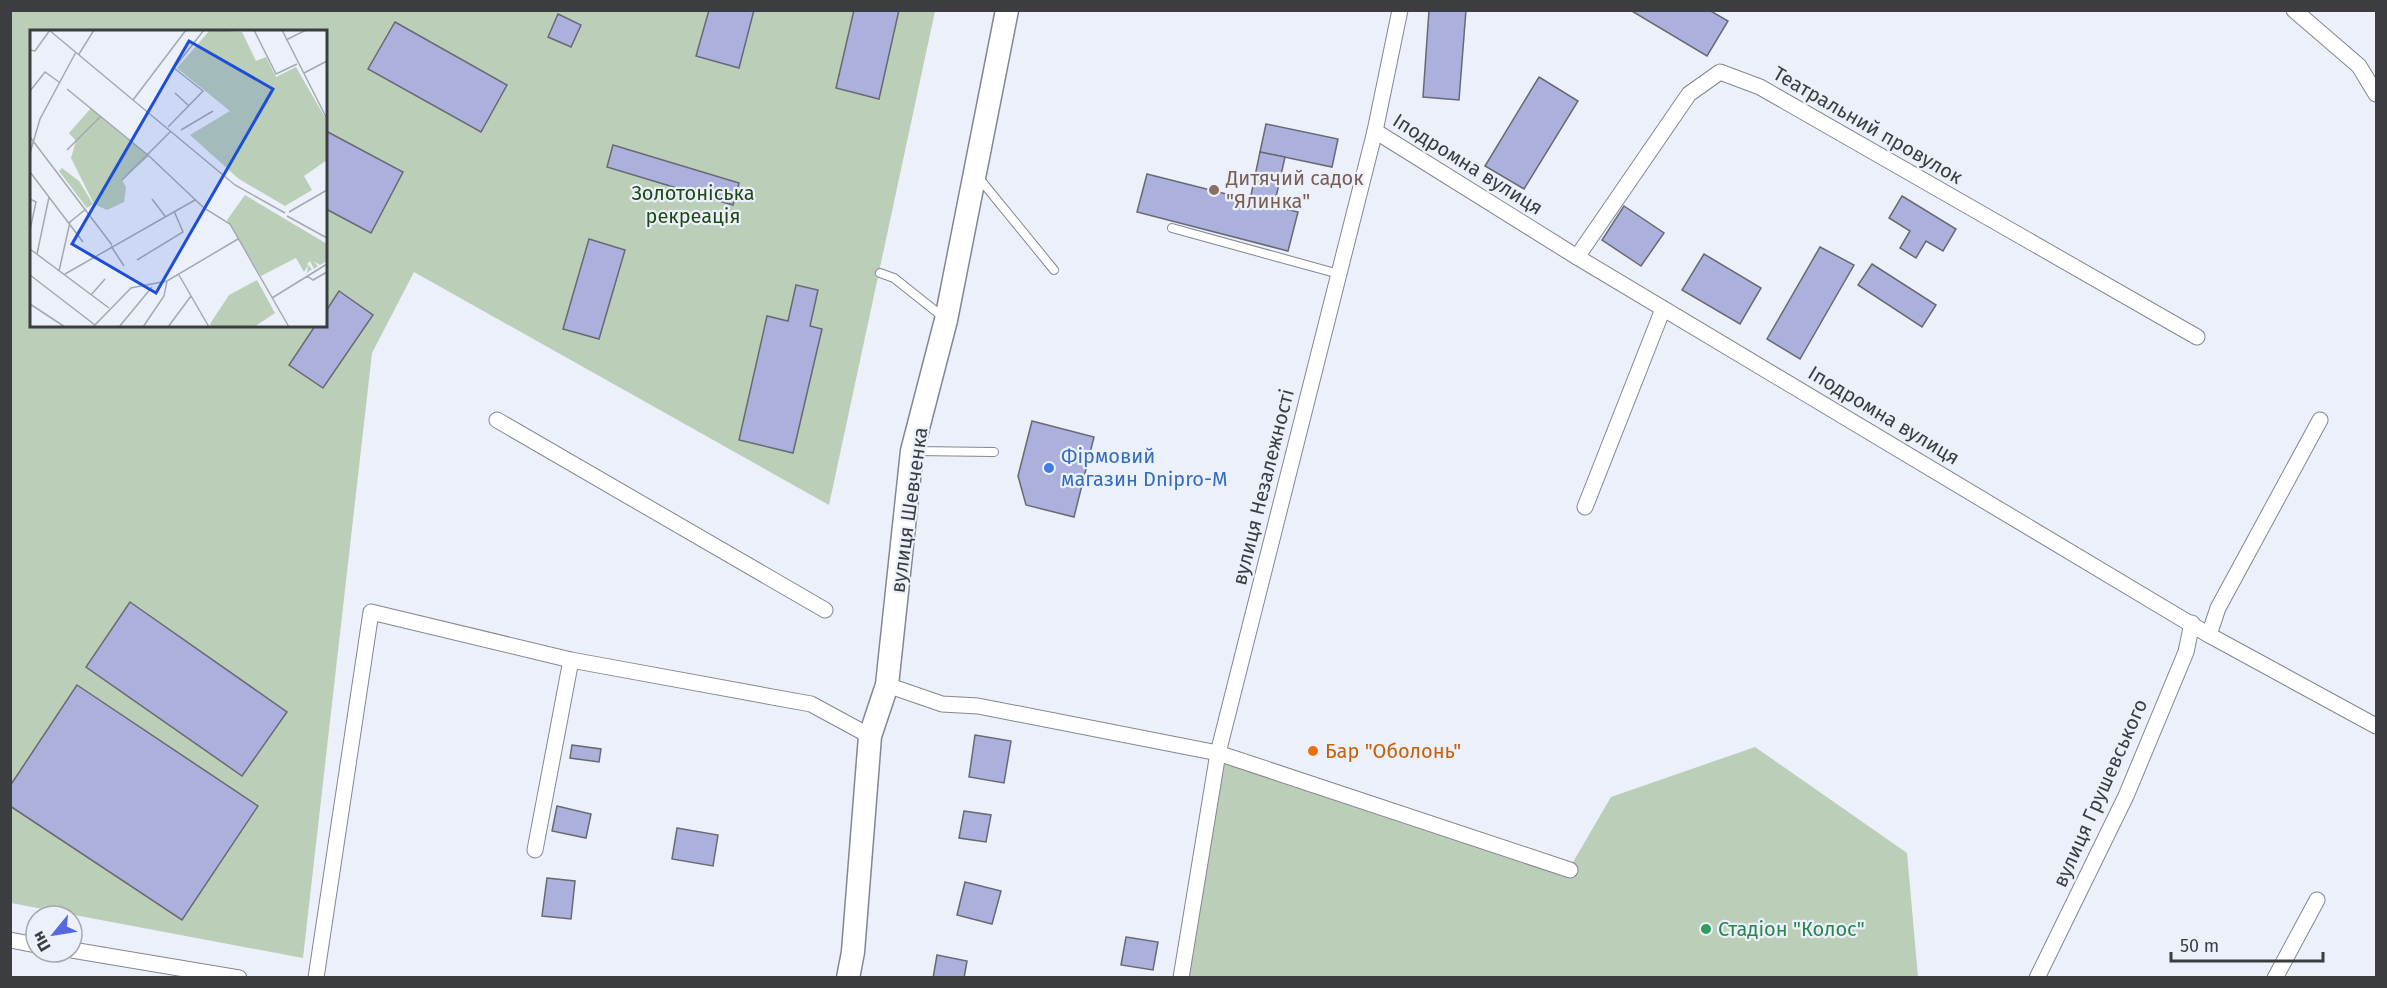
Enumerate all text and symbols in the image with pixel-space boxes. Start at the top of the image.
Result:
inset map [30,30,327,327]
street label: Театральний провулок [1769,61,1967,189]
street label: Іподромна вулиця [1389,108,1547,220]
place label: Дитячий садок "Ялинка" [1225,166,1364,213]
park label: Золотоніська рекреація [631,181,755,228]
marker: Дитячий садок "Ялинка" [1207,183,1221,197]
street label: Іподромна вулиця [1804,360,1964,470]
street label: вулиця Незалежності [1227,386,1299,588]
street label: вулиця Шевченка [885,426,933,594]
place label: Фірмовий магазин Dnipro-M [1061,444,1228,491]
marker: Фірмовий магазин Dnipro-M [1042,461,1056,475]
street label: вулиця Грушевського [2048,695,2152,891]
place label: Бар "Оболонь" [1325,739,1461,763]
marker: Бар "Оболонь" [1306,744,1320,758]
north arrow [24,904,84,964]
place label: Стадіон "Колос" [1718,917,1865,941]
marker: Стадіон "Колос" [1699,922,1713,936]
scale bar [2171,925,2322,963]
text: Пн [28,928,55,955]
text: 50 m [2180,935,2219,957]

